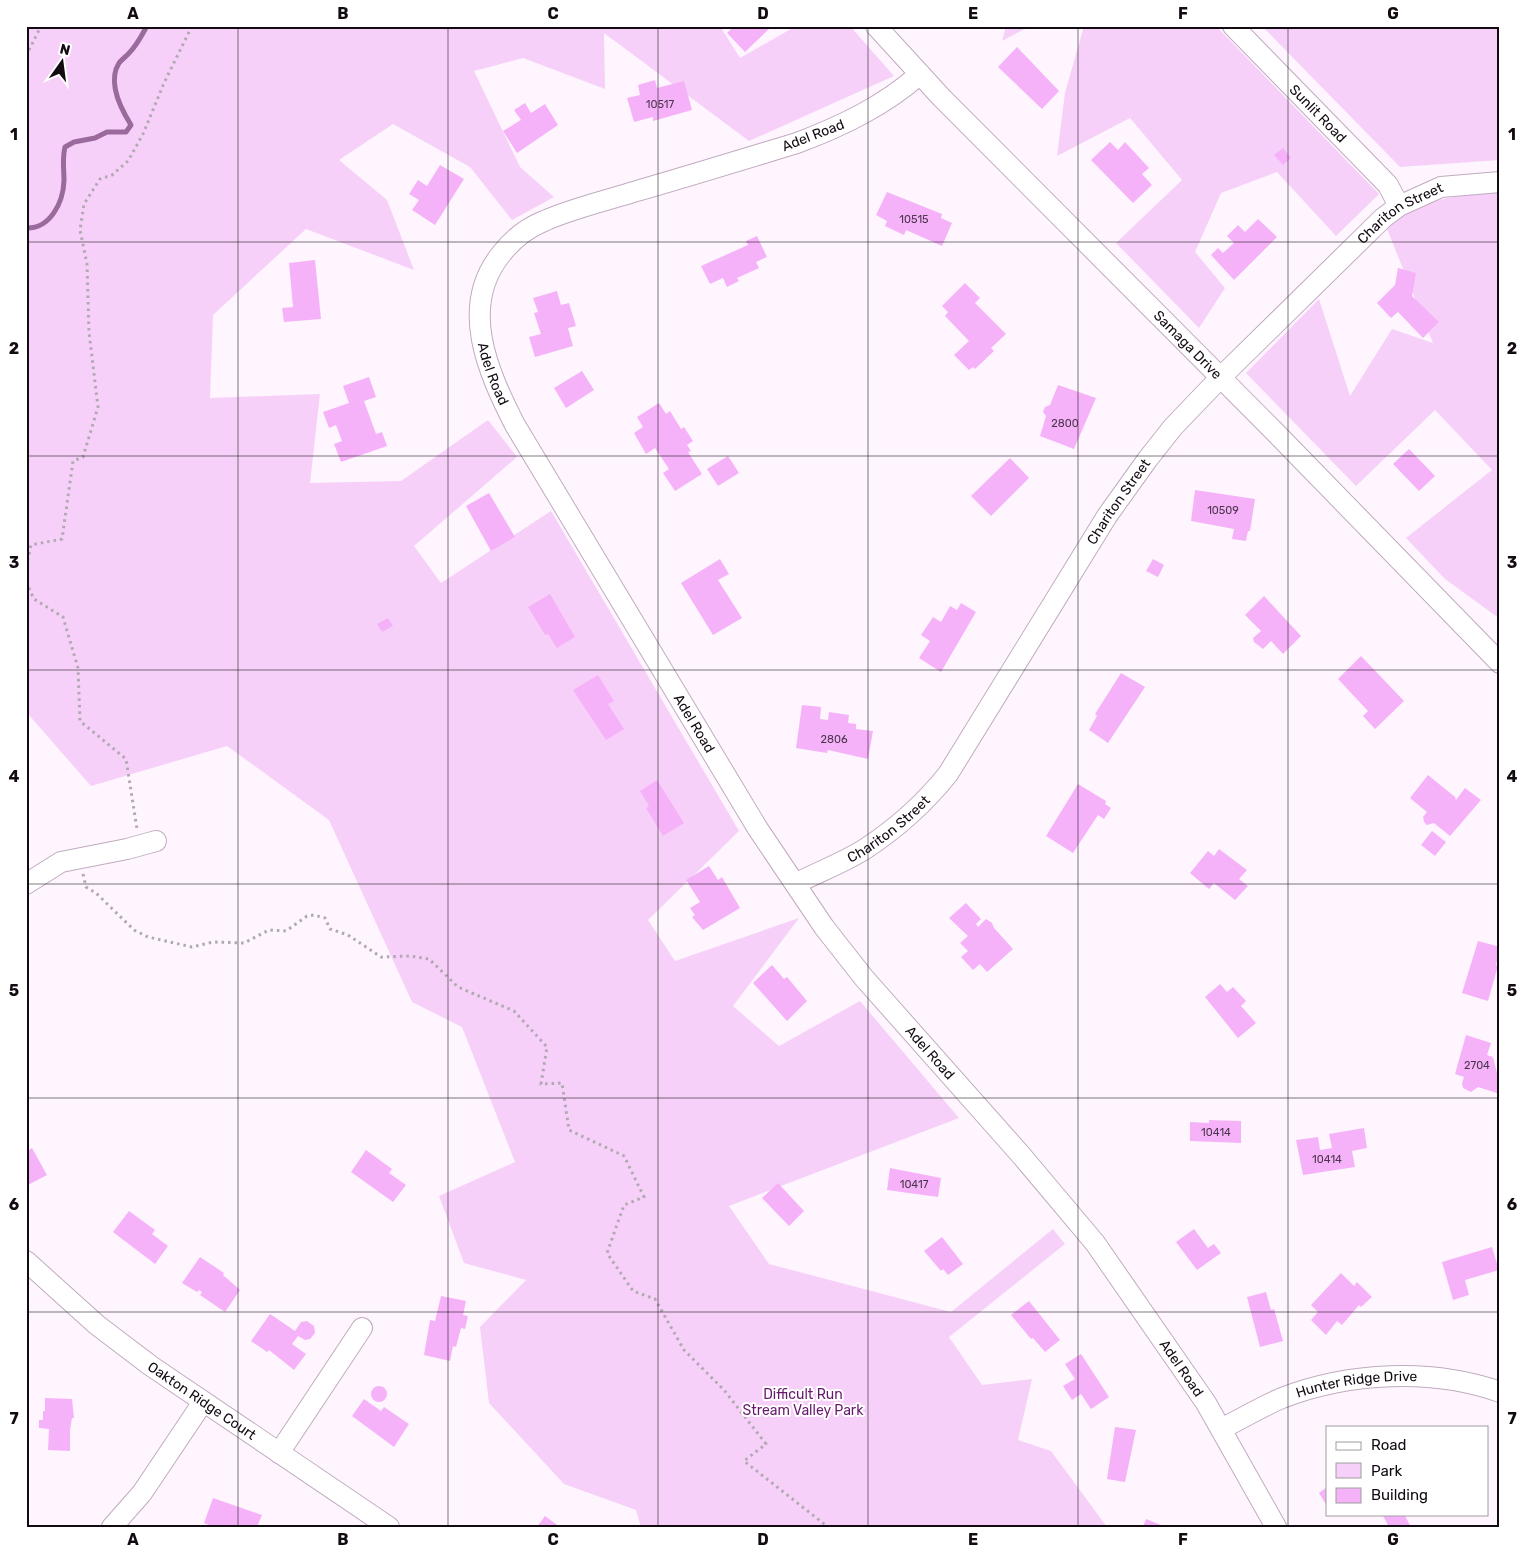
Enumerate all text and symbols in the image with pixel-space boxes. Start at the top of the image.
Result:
text: A [127,4,139,23]
text: B [337,4,349,23]
text: C [547,4,559,23]
text: D [757,4,769,23]
text: E [968,4,978,23]
text: F [1178,4,1188,23]
text: G [1387,4,1399,23]
north arrow [38,38,88,88]
text: N [58,40,72,59]
street label: Sunlit Road [1286,81,1350,146]
house number: 10517 [646,98,675,111]
street label: Adel Road [780,116,847,155]
text: 1 [10,125,18,144]
text: 1 [1508,125,1516,144]
street label: Chariton Street [1354,179,1446,248]
house number: 10515 [899,213,929,226]
street label: Samaga Drive [1150,307,1225,383]
text: 2 [9,339,19,358]
text: 2 [1507,339,1517,358]
street label: Adel Road [474,341,512,408]
house number: 2800 [1051,417,1079,430]
street label: Chariton Street [1083,455,1154,548]
house number: 10509 [1207,504,1239,517]
text: 3 [9,553,19,572]
text: 3 [1507,553,1517,572]
street label: Adel Road [670,691,718,756]
house number: 2806 [820,733,848,746]
text: 4 [9,767,20,786]
text: 4 [1507,767,1518,786]
street label: Chariton Street [844,792,934,867]
text: 5 [9,981,19,1000]
text: 5 [1507,981,1517,1000]
street label: Adel Road [902,1023,958,1083]
house number: 2704 [1464,1059,1490,1072]
house number: 10414 [1201,1126,1231,1139]
house number: 10414 [1312,1153,1342,1166]
house number: 10417 [900,1178,929,1191]
text: 6 [9,1195,19,1214]
text: 6 [1507,1195,1517,1214]
street label: Adel Road [1156,1337,1207,1400]
street label: Oakton Ridge Court [144,1358,260,1444]
street label: Hunter Ridge Drive [1294,1368,1418,1401]
park label: Difficult Run Stream Valley Park [743,1386,864,1419]
text: 7 [9,1409,19,1428]
text: 7 [1507,1409,1517,1428]
legend [1326,1426,1488,1516]
text: Road [1371,1436,1407,1454]
text: Park [1371,1462,1402,1480]
text: Building [1371,1486,1428,1504]
text: A [127,1530,139,1549]
text: B [337,1530,349,1549]
text: C [547,1530,559,1549]
text: D [757,1530,769,1549]
text: E [968,1530,978,1549]
text: F [1178,1530,1188,1549]
text: G [1387,1530,1399,1549]

